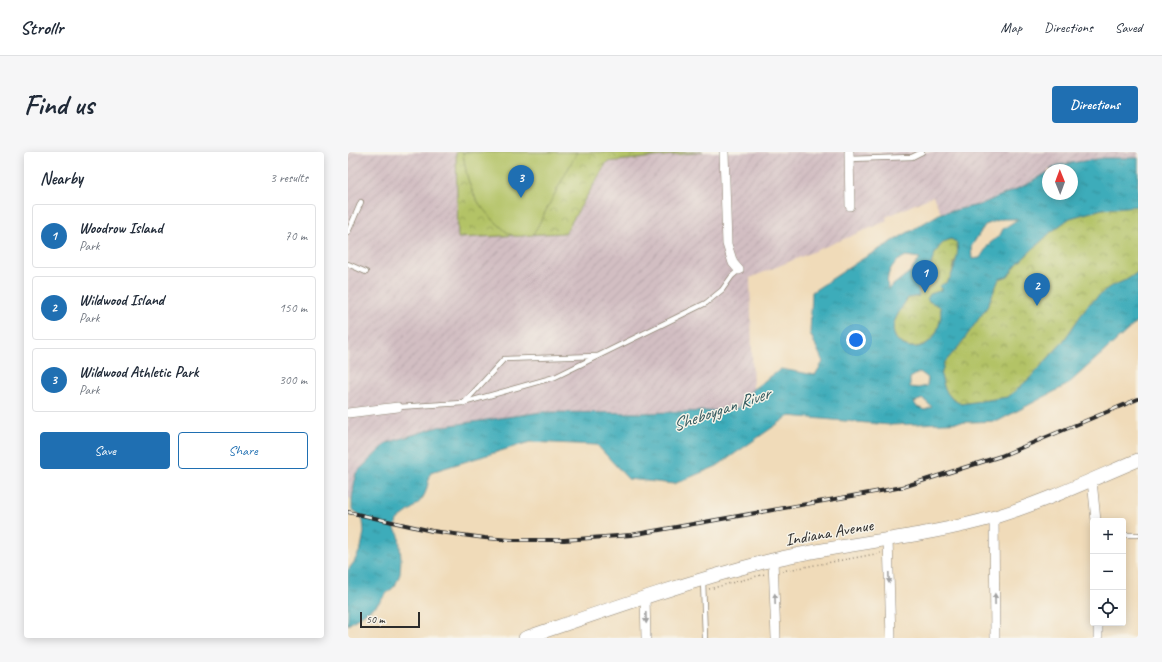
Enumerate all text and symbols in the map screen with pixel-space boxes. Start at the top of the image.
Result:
text: Strollr [20,16,63,40]
text: Map [1001,19,1022,36]
text: Directions [1044,19,1093,36]
text: Saved [1115,19,1142,36]
button: Directions [1052,86,1138,123]
text: Find us [24,87,94,122]
north arrow [1042,164,1078,200]
pin: 3 [508,165,534,198]
text: Nearby [40,168,83,189]
text: 3 results [270,170,308,186]
text: Woodrow Island [79,219,162,238]
text: 1 [51,228,57,244]
text: 70 m [285,228,307,244]
text: Park [79,238,100,254]
pin: 1 [912,260,938,293]
pin: 2 [1024,273,1050,306]
text: Wildwood Island [79,291,164,310]
text: 2 [51,300,57,316]
text: 150 m [279,300,307,316]
text: Park [79,310,100,326]
your location [846,330,866,350]
text: Wildwood Athletic Park [79,363,198,382]
text: 3 [51,372,57,388]
text: 300 m [279,372,307,388]
water label: Sheboygan River [670,381,776,436]
text: Park [79,382,100,398]
button: Save [40,432,170,469]
button: Share [178,432,308,469]
street label: Indiana Avenue [784,514,876,551]
map controls [1090,518,1126,626]
button: + [1090,518,1126,554]
button: − [1090,554,1126,590]
one-way arrow [886,572,892,585]
button: locate [1090,590,1126,626]
one-way arrow [772,592,778,605]
one-way arrow [992,592,998,605]
scale bar [360,610,420,629]
text: 50 m [366,612,385,626]
one-way arrow [642,612,649,624]

